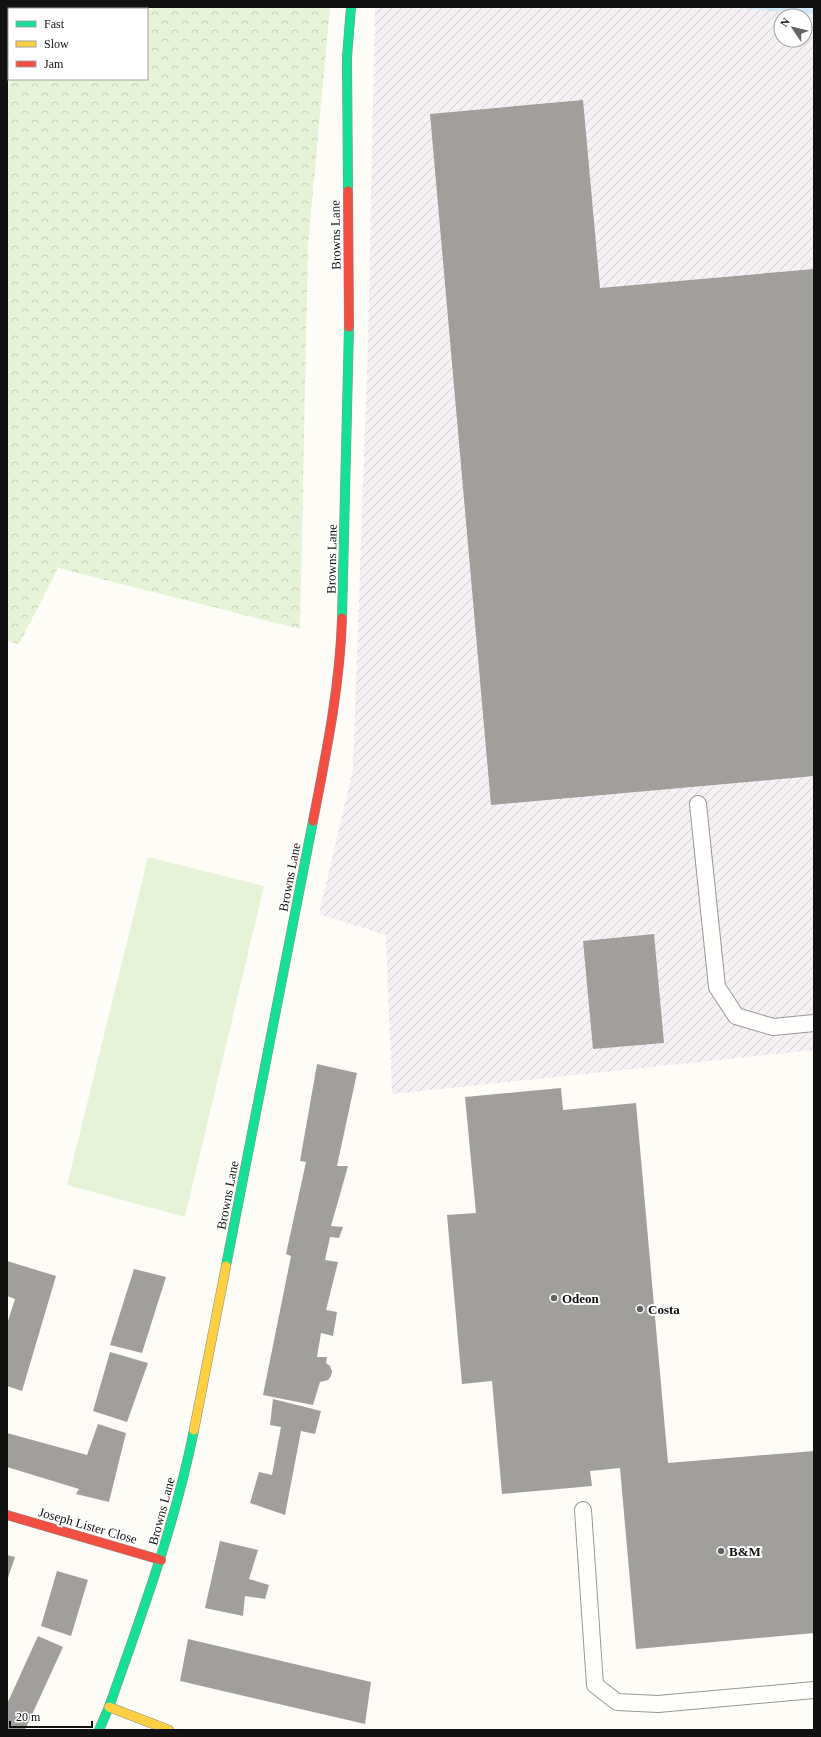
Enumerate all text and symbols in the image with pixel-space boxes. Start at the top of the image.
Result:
legend [8,8,148,80]
north arrow [773,8,813,48]
text: N [778,16,792,29]
text: Fast [44,17,65,31]
text: Slow [44,37,69,51]
text: Jam [44,57,64,71]
street label: Browns Lane [327,200,344,270]
street label: Browns Lane [323,524,340,594]
street label: Browns Lane [275,841,304,913]
street label: Browns Lane [213,1159,242,1231]
place label: Odeon [562,1291,600,1306]
marker: Odeon [549,1293,559,1303]
place label: Costa [648,1302,680,1317]
marker: Costa [635,1304,645,1314]
street label: Browns Lane [145,1475,178,1547]
street label: Joseph Lister Close [37,1504,139,1547]
place label: B&M [729,1544,761,1559]
marker: B&M [716,1546,726,1556]
scale bar [10,1703,92,1729]
text: 20 m [16,1710,41,1724]

